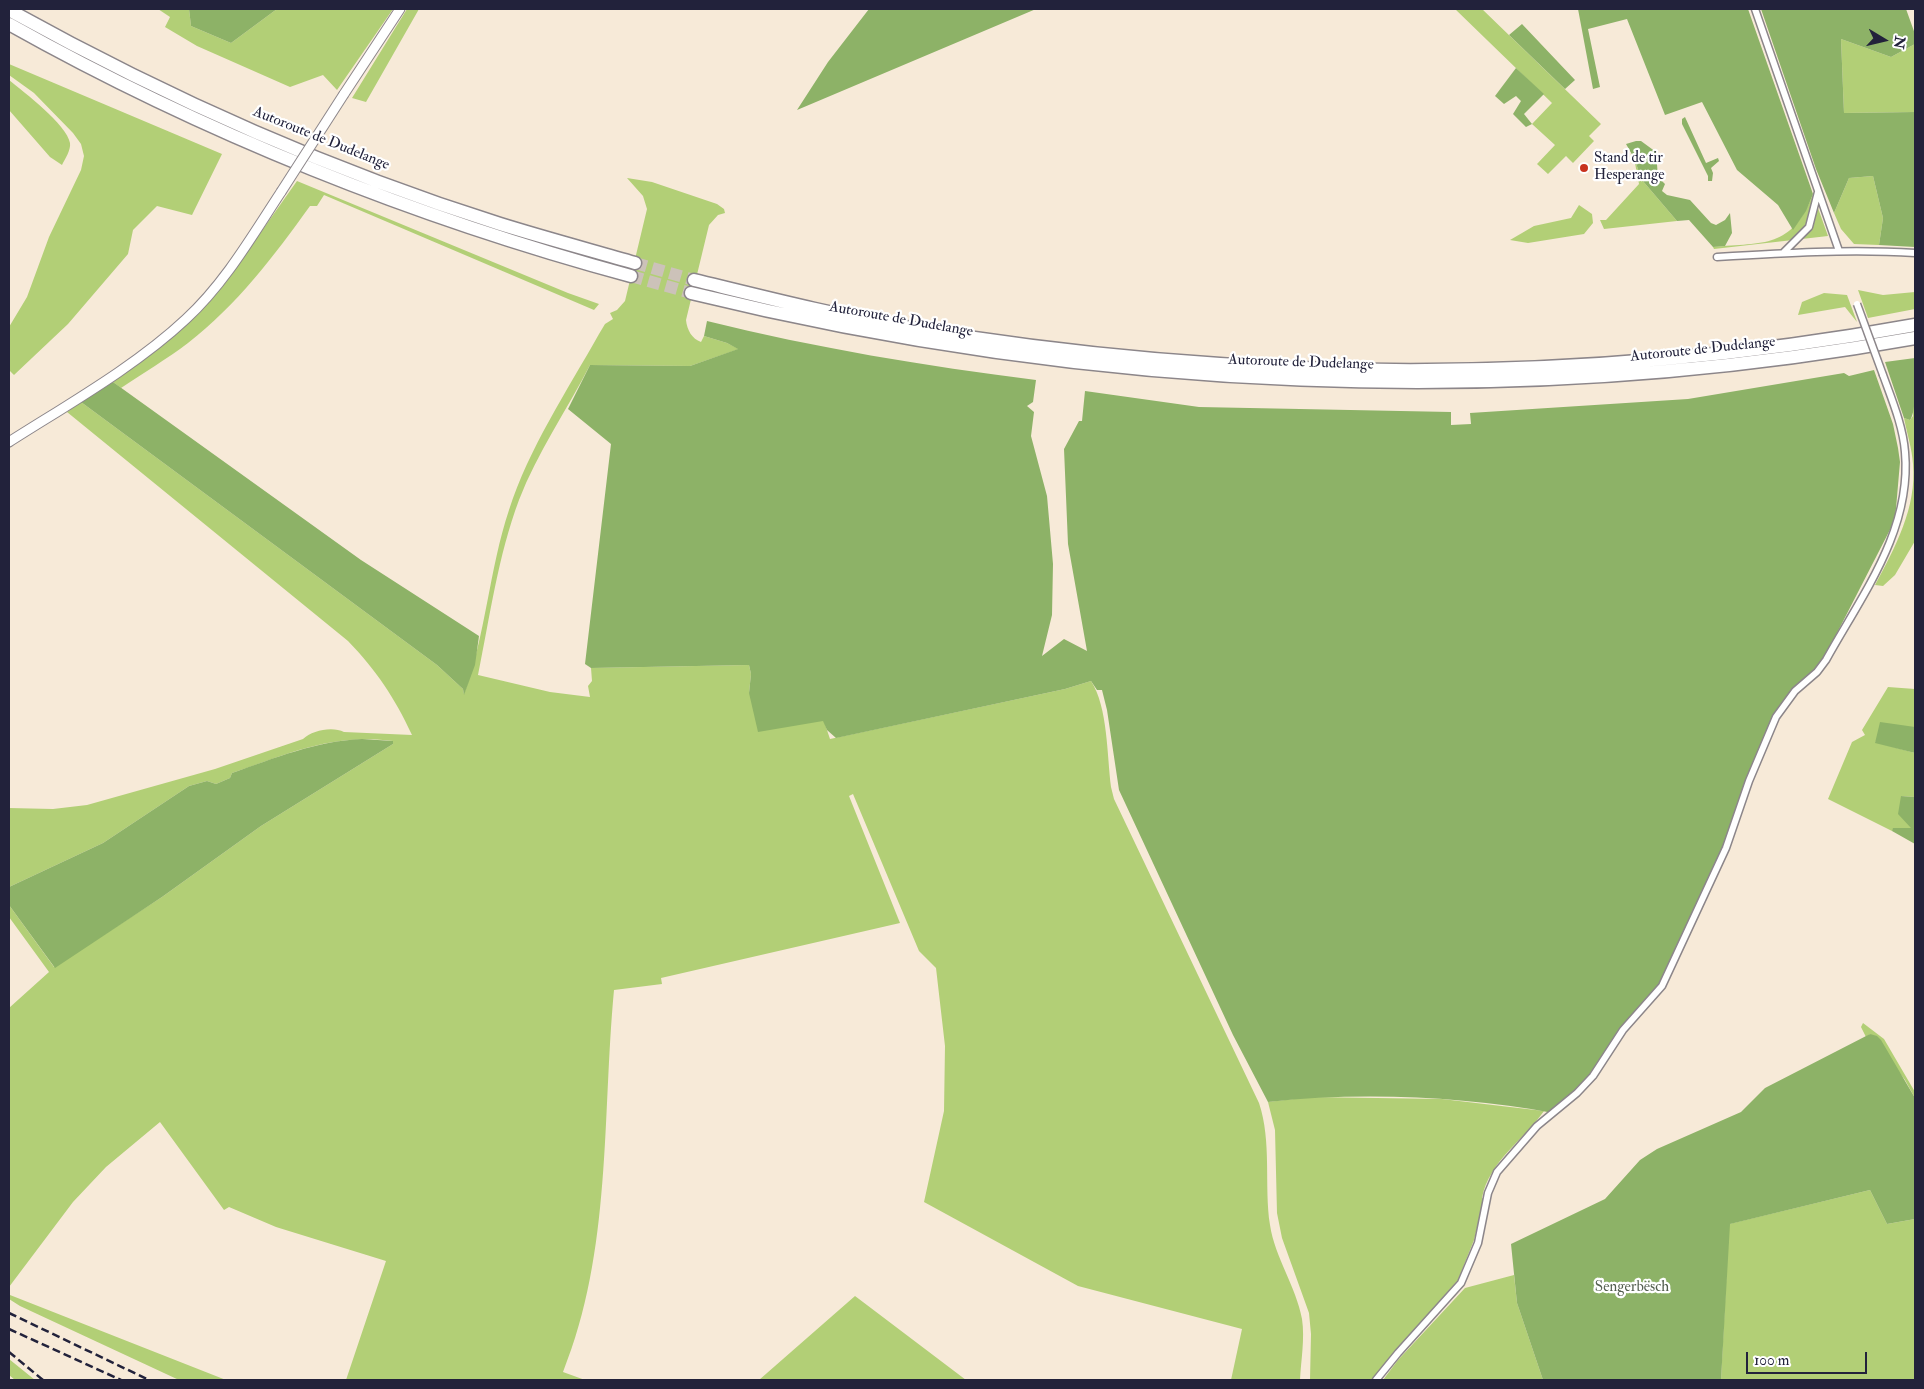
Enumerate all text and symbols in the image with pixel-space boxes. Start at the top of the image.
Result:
north arrow [1859,15,1909,65]
text: N [1890,35,1909,50]
street label: Autoroute de Dudelange [250,103,392,175]
place label: Stand de tir Hesperange [1594,150,1665,185]
marker: Stand de tir Hesperange [1578,162,1590,174]
street label: Autoroute de Dudelange [828,298,974,342]
street label: Autoroute de Dudelange [1630,333,1776,367]
street label: Autoroute de Dudelange [1228,351,1374,375]
park label: Sengerbësch [1595,1279,1669,1297]
scale bar [1749,1342,1870,1374]
text: 100 m [1754,1351,1789,1370]

